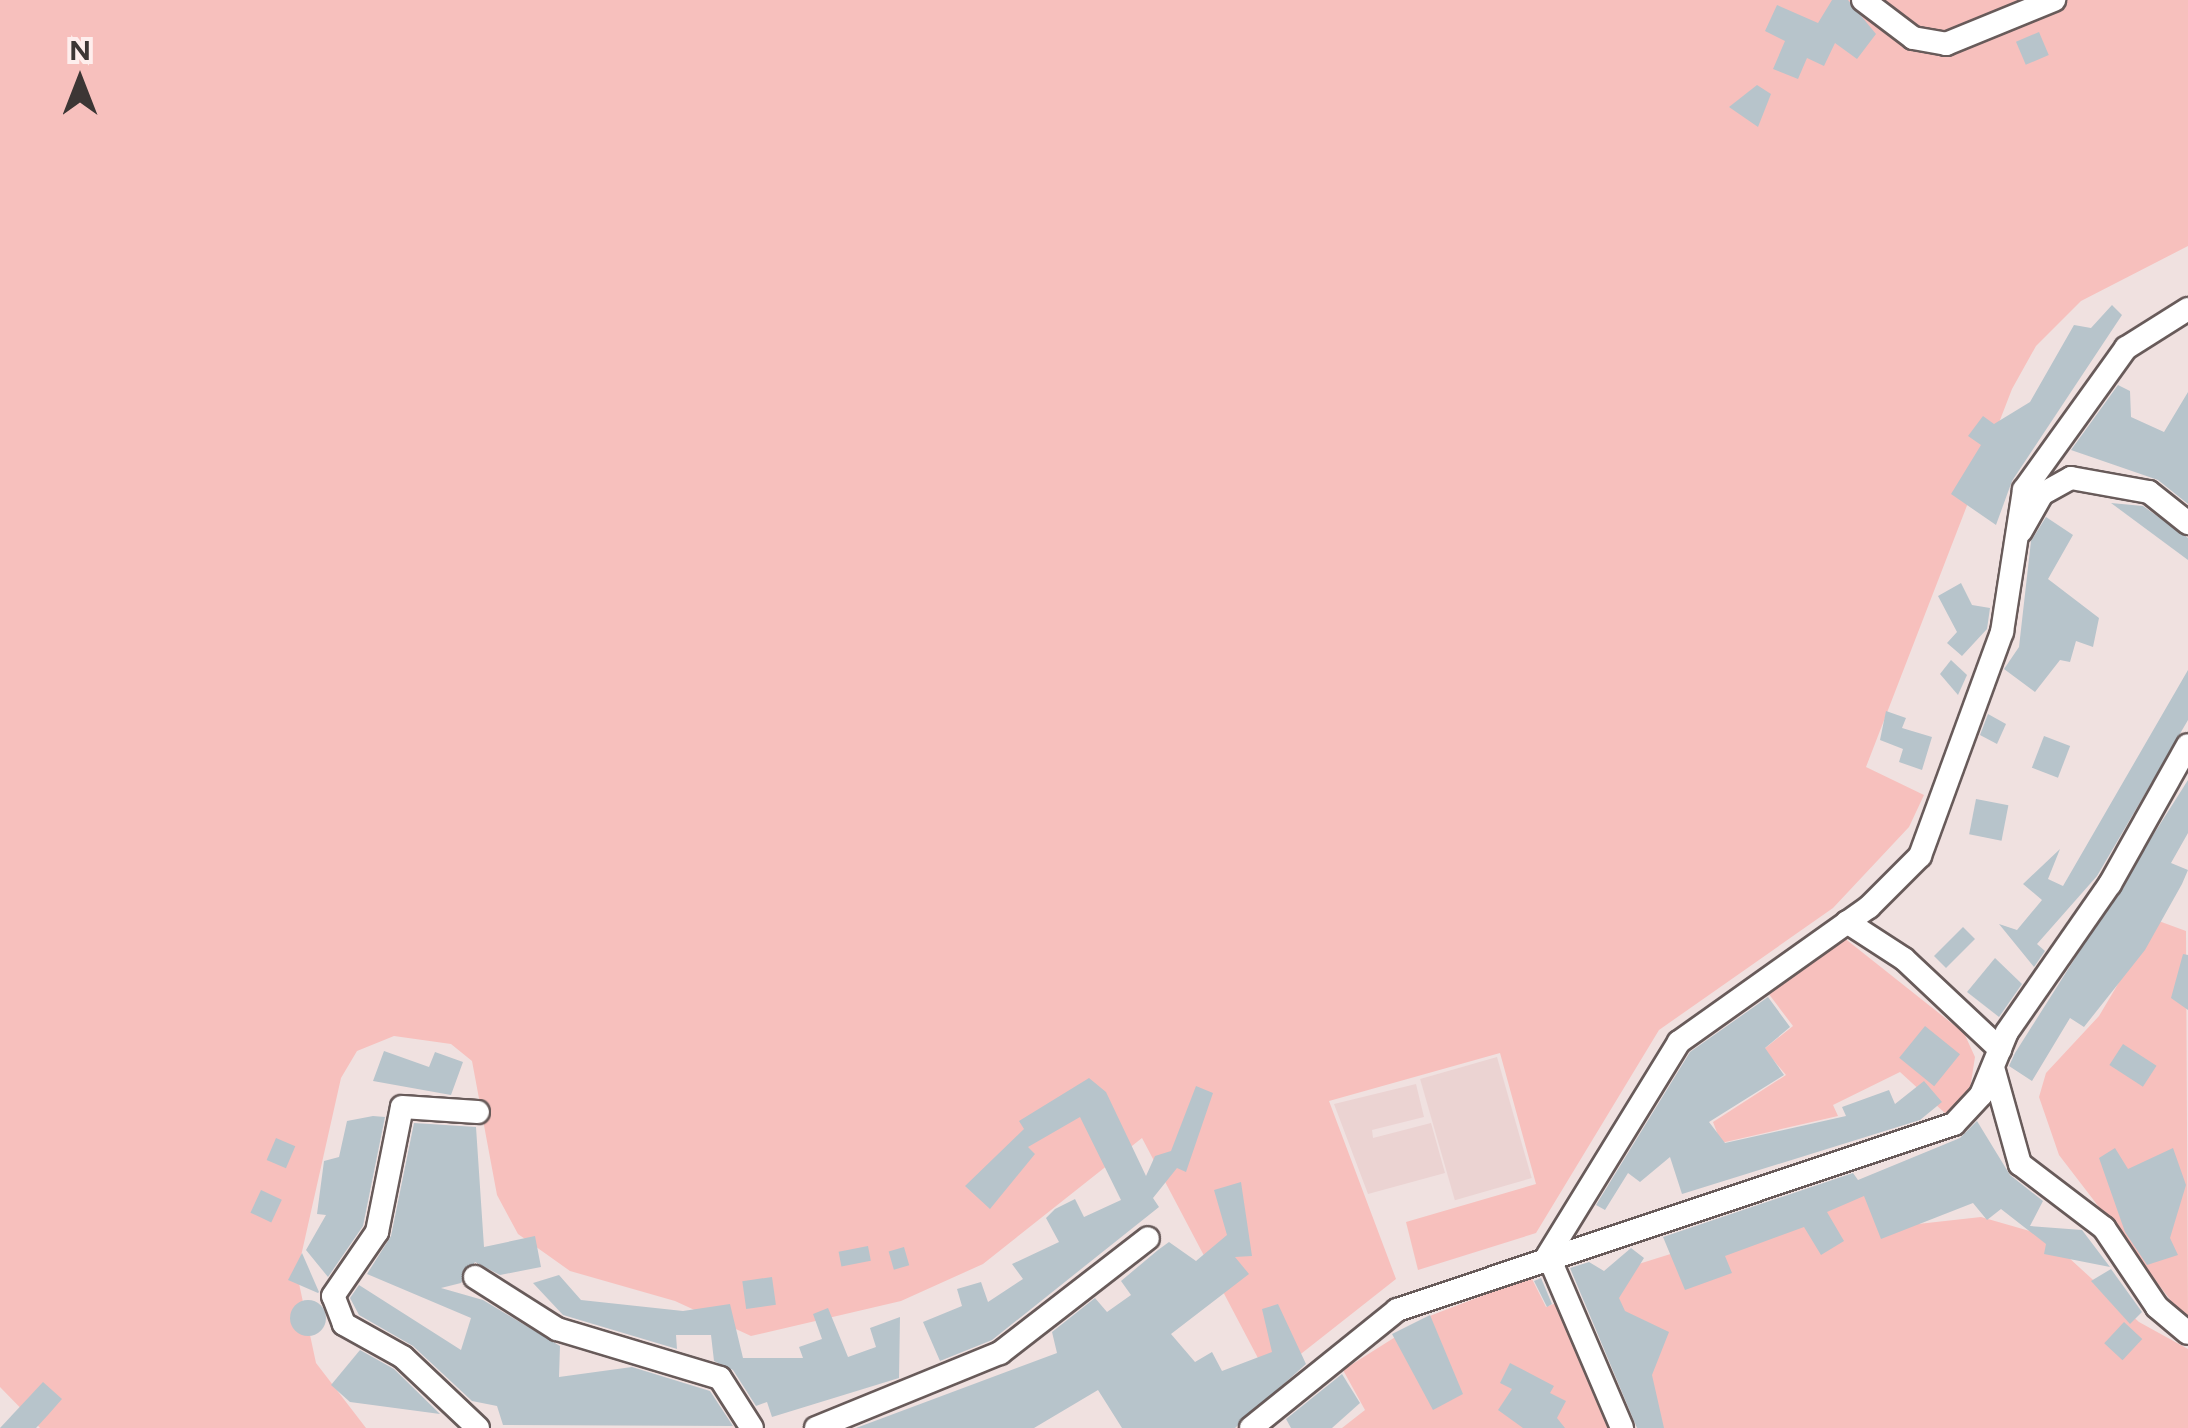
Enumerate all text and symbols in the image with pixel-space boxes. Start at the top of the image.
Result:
north arrow [30,30,130,130]
text: N [69,33,91,67]

